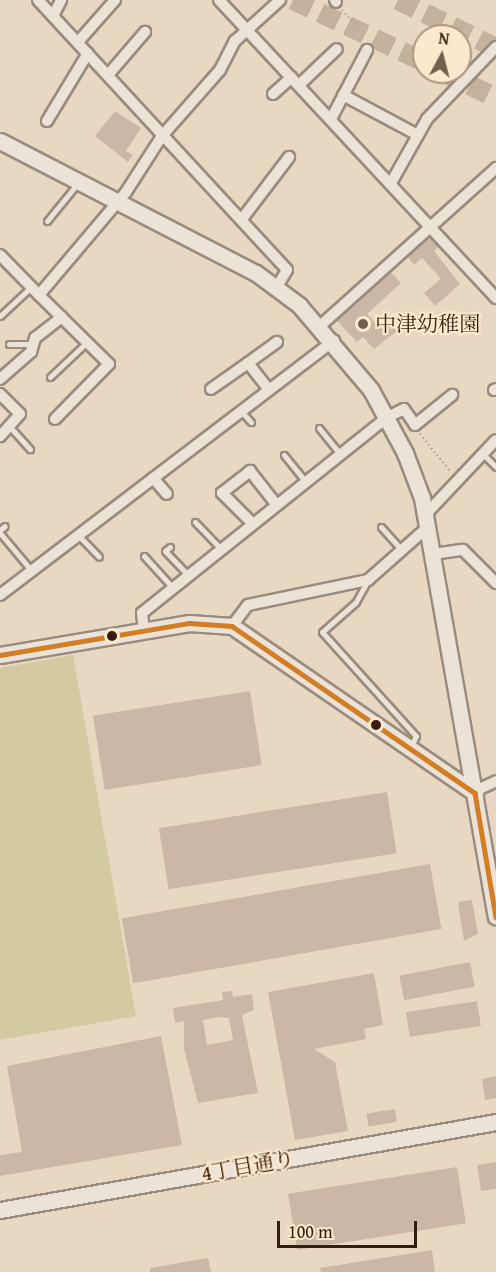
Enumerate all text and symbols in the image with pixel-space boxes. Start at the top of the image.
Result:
north arrow [412,24,472,84]
text: N [437,26,451,51]
place label: 中津幼稚園 [375,311,480,337]
marker: 中津幼稚園 [356,317,370,331]
unlabelled marker [106,630,118,642]
unlabelled marker [370,719,382,731]
street label: 4丁目通り [199,1145,297,1187]
scale bar [280,1209,420,1247]
text: 100 m [288,1218,333,1245]

